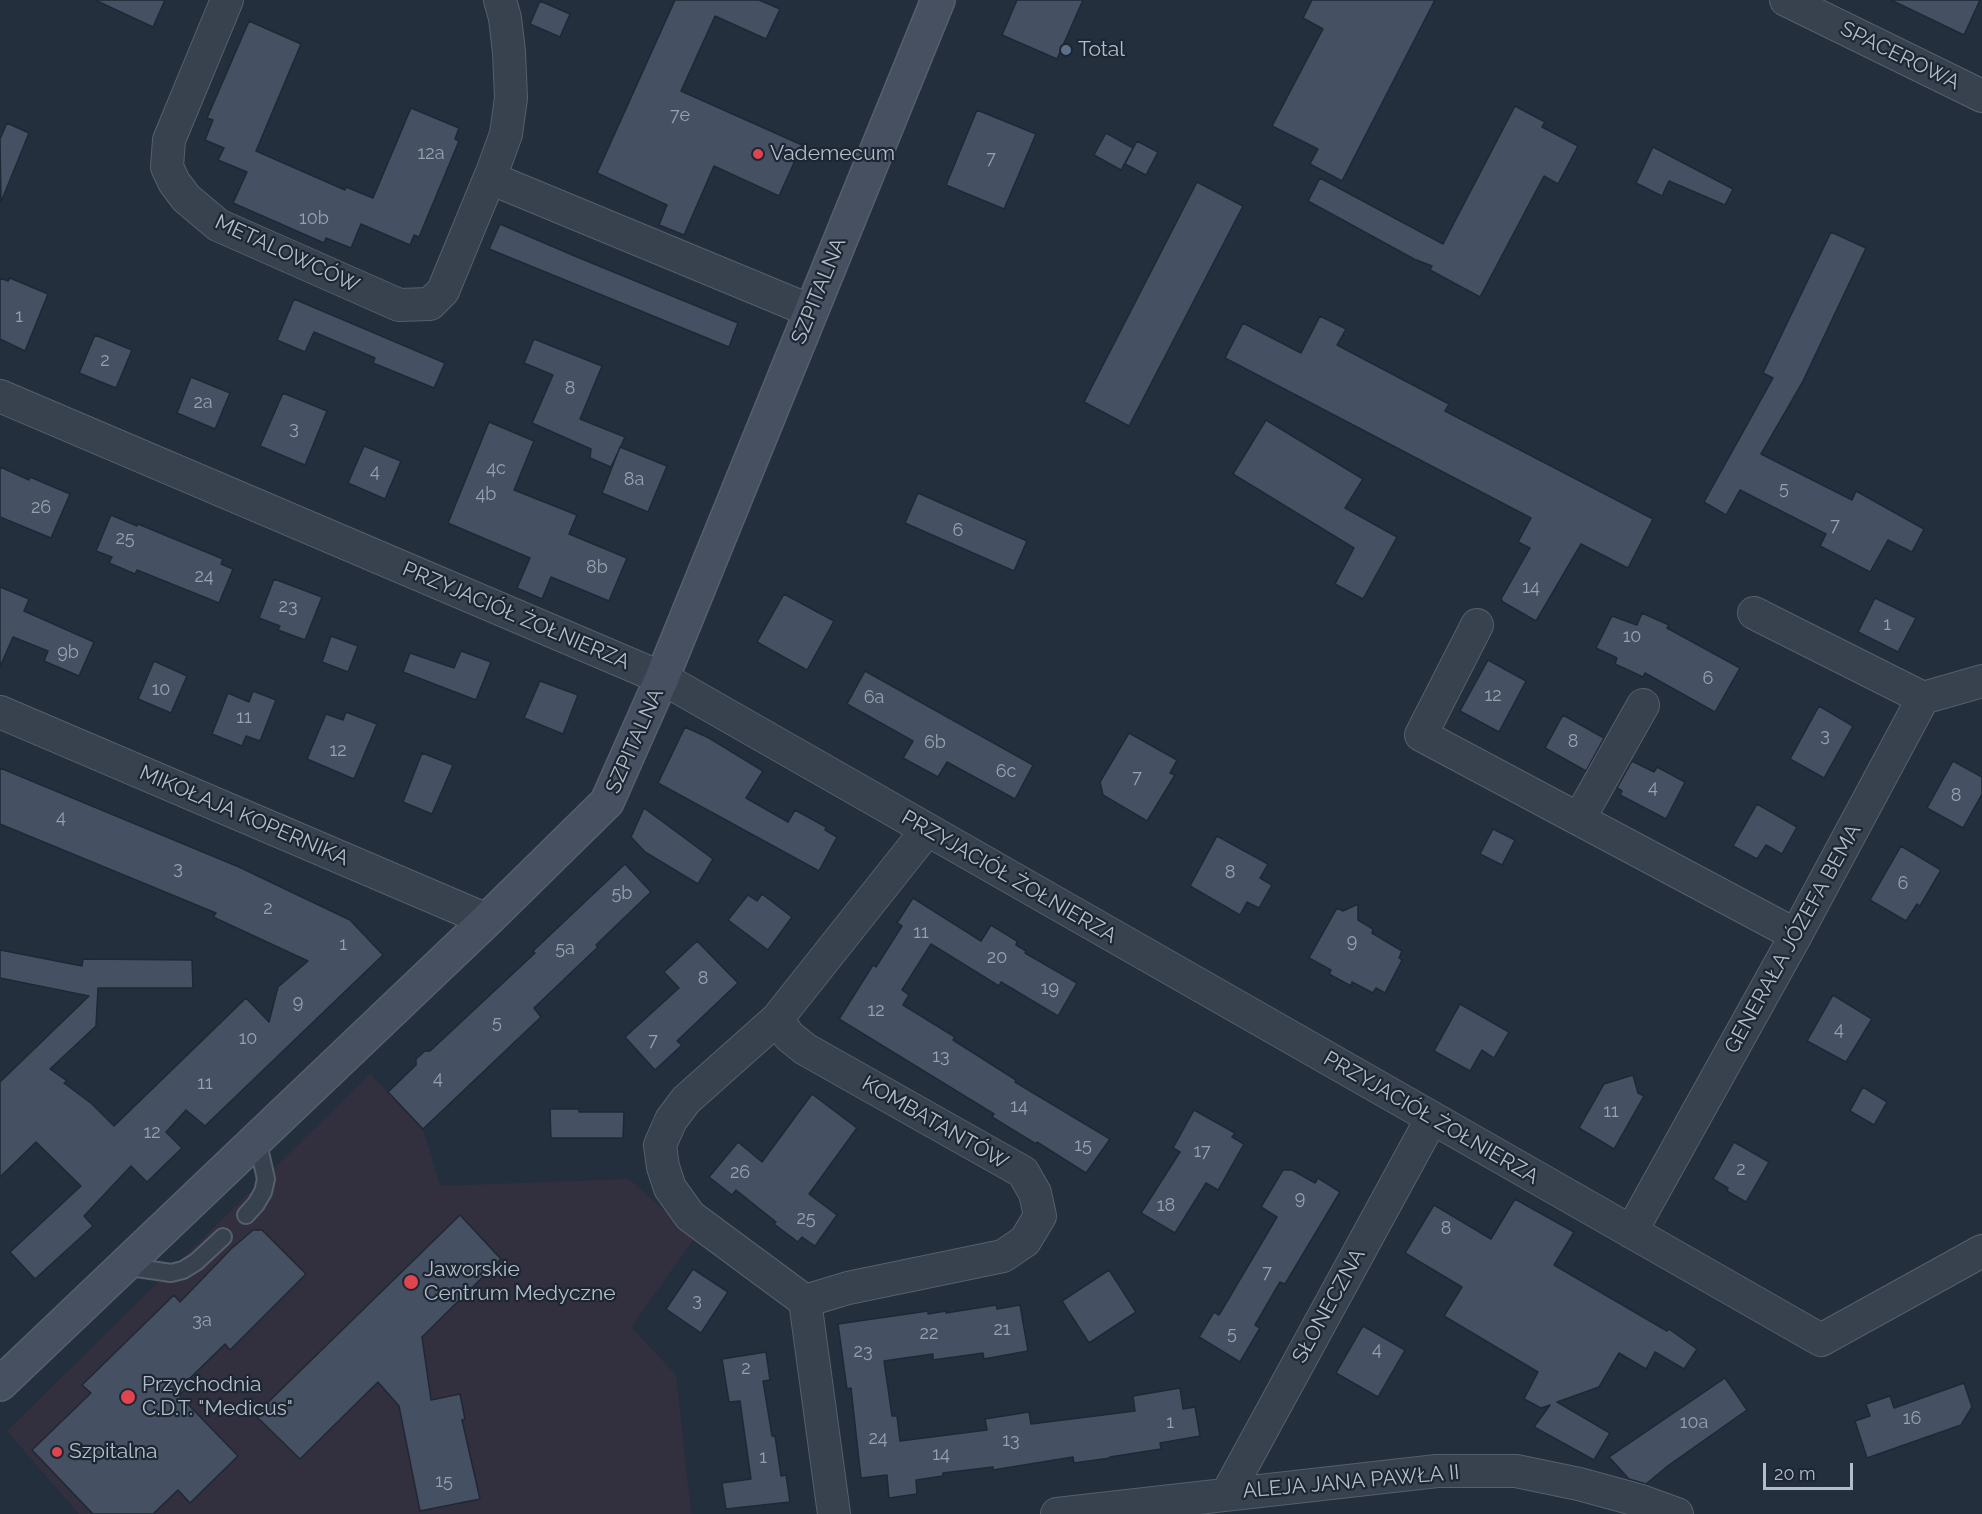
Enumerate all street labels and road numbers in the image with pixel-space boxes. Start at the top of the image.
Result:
street label: SPACEROWA [1836,16,1964,96]
street label: METALOWCÓW [211,210,363,298]
street label: SZPITALNA [786,234,852,348]
street label: PRZYJACIÓŁ ŻOŁNIERZA [399,557,633,675]
street label: SZPITALNA [601,685,669,797]
street label: MIKOŁAJA KOPERNIKA [136,760,352,872]
street label: PRZYJACIÓŁ ŻOŁNIERZA [897,805,1121,949]
street label: GENERAŁA JÓZEFA BEMA [1719,820,1867,1058]
street label: PRZYJACIÓŁ ŻOŁNIERZA [1319,1046,1543,1190]
street label: KOMBATANTÓW [857,1071,1013,1175]
street label: SŁONECZNA [1287,1244,1371,1368]
street label: ALEJA JANA PAWŁA II [1242,1460,1460,1504]

